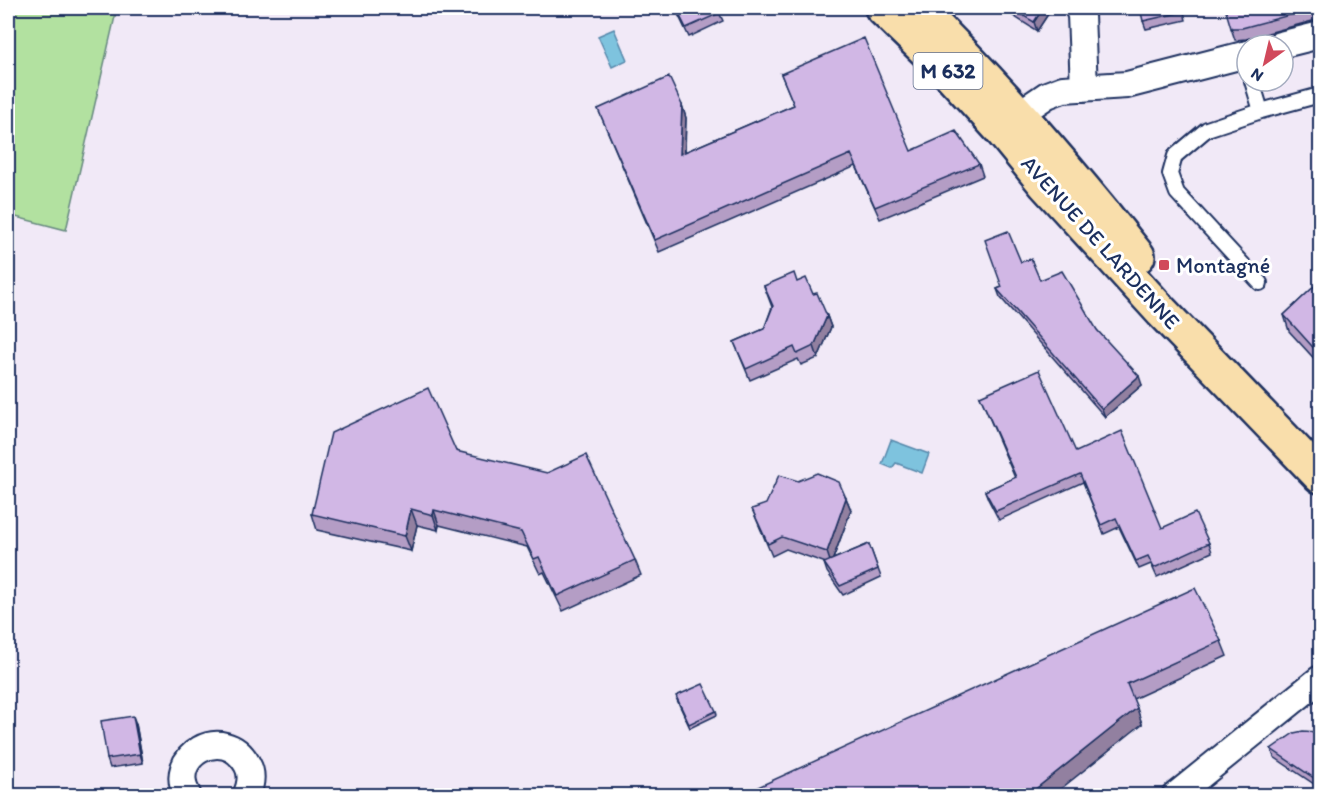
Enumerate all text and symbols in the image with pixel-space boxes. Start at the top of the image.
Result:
north arrow [1235,33,1295,93]
road number: M 632 [914,53,982,89]
text: N [1247,64,1267,86]
street label: AVENUE DE LARDENNE [1016,150,1186,335]
place label: Montagné [1176,252,1270,279]
marker: Montagné [1157,258,1171,272]

